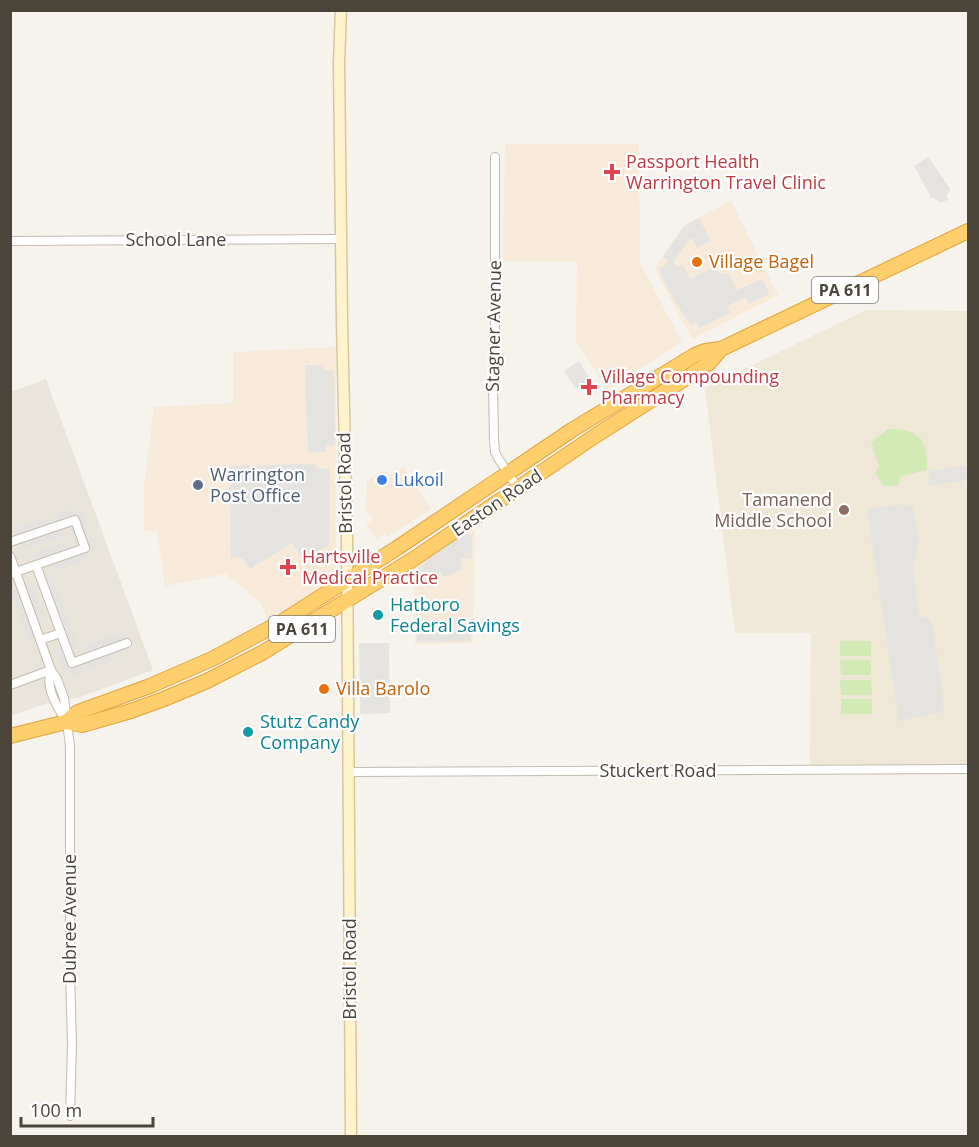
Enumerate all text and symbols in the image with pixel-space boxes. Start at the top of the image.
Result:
place label: Passport Health Warrington Travel Clinic [626,149,826,194]
marker: Passport Health Warrington Travel Clinic [603,163,621,181]
street label: School Lane [126,227,226,251]
place label: Village Bagel [709,249,814,273]
marker: Village Bagel [690,255,704,269]
street label: Stagner Avenue [480,260,506,392]
road number: PA 611 [812,277,878,303]
place label: Village Compounding Pharmacy [601,364,779,409]
marker: Village Compounding Pharmacy [582,380,596,394]
street label: Bristol Road [331,432,357,534]
place label: Warrington Post Office [210,462,305,507]
street label: Easton Road [446,463,546,541]
place label: Lukoil [394,467,444,491]
marker: Lukoil [375,473,389,487]
marker: Warrington Post Office [191,478,205,492]
place label: Tamanend Middle School [714,487,832,532]
marker: Tamanend Middle School [837,503,851,517]
place label: Hartsville Medical Practice [302,544,438,589]
marker: Hartsville Medical Practice [279,558,297,576]
place label: Hatboro Federal Savings [390,592,520,637]
marker: Hatboro Federal Savings [371,608,385,622]
road number: PA 611 [269,616,335,642]
place label: Villa Barolo [336,676,430,700]
marker: Villa Barolo [317,682,331,696]
place label: Stutz Candy Company [260,709,360,754]
marker: Stutz Candy Company [241,725,255,739]
street label: Stuckert Road [600,758,716,782]
street label: Dubree Avenue [57,854,81,984]
street label: Bristol Road [337,918,361,1020]
scale bar [21,1090,153,1128]
text: 100 m [30,1098,82,1122]

